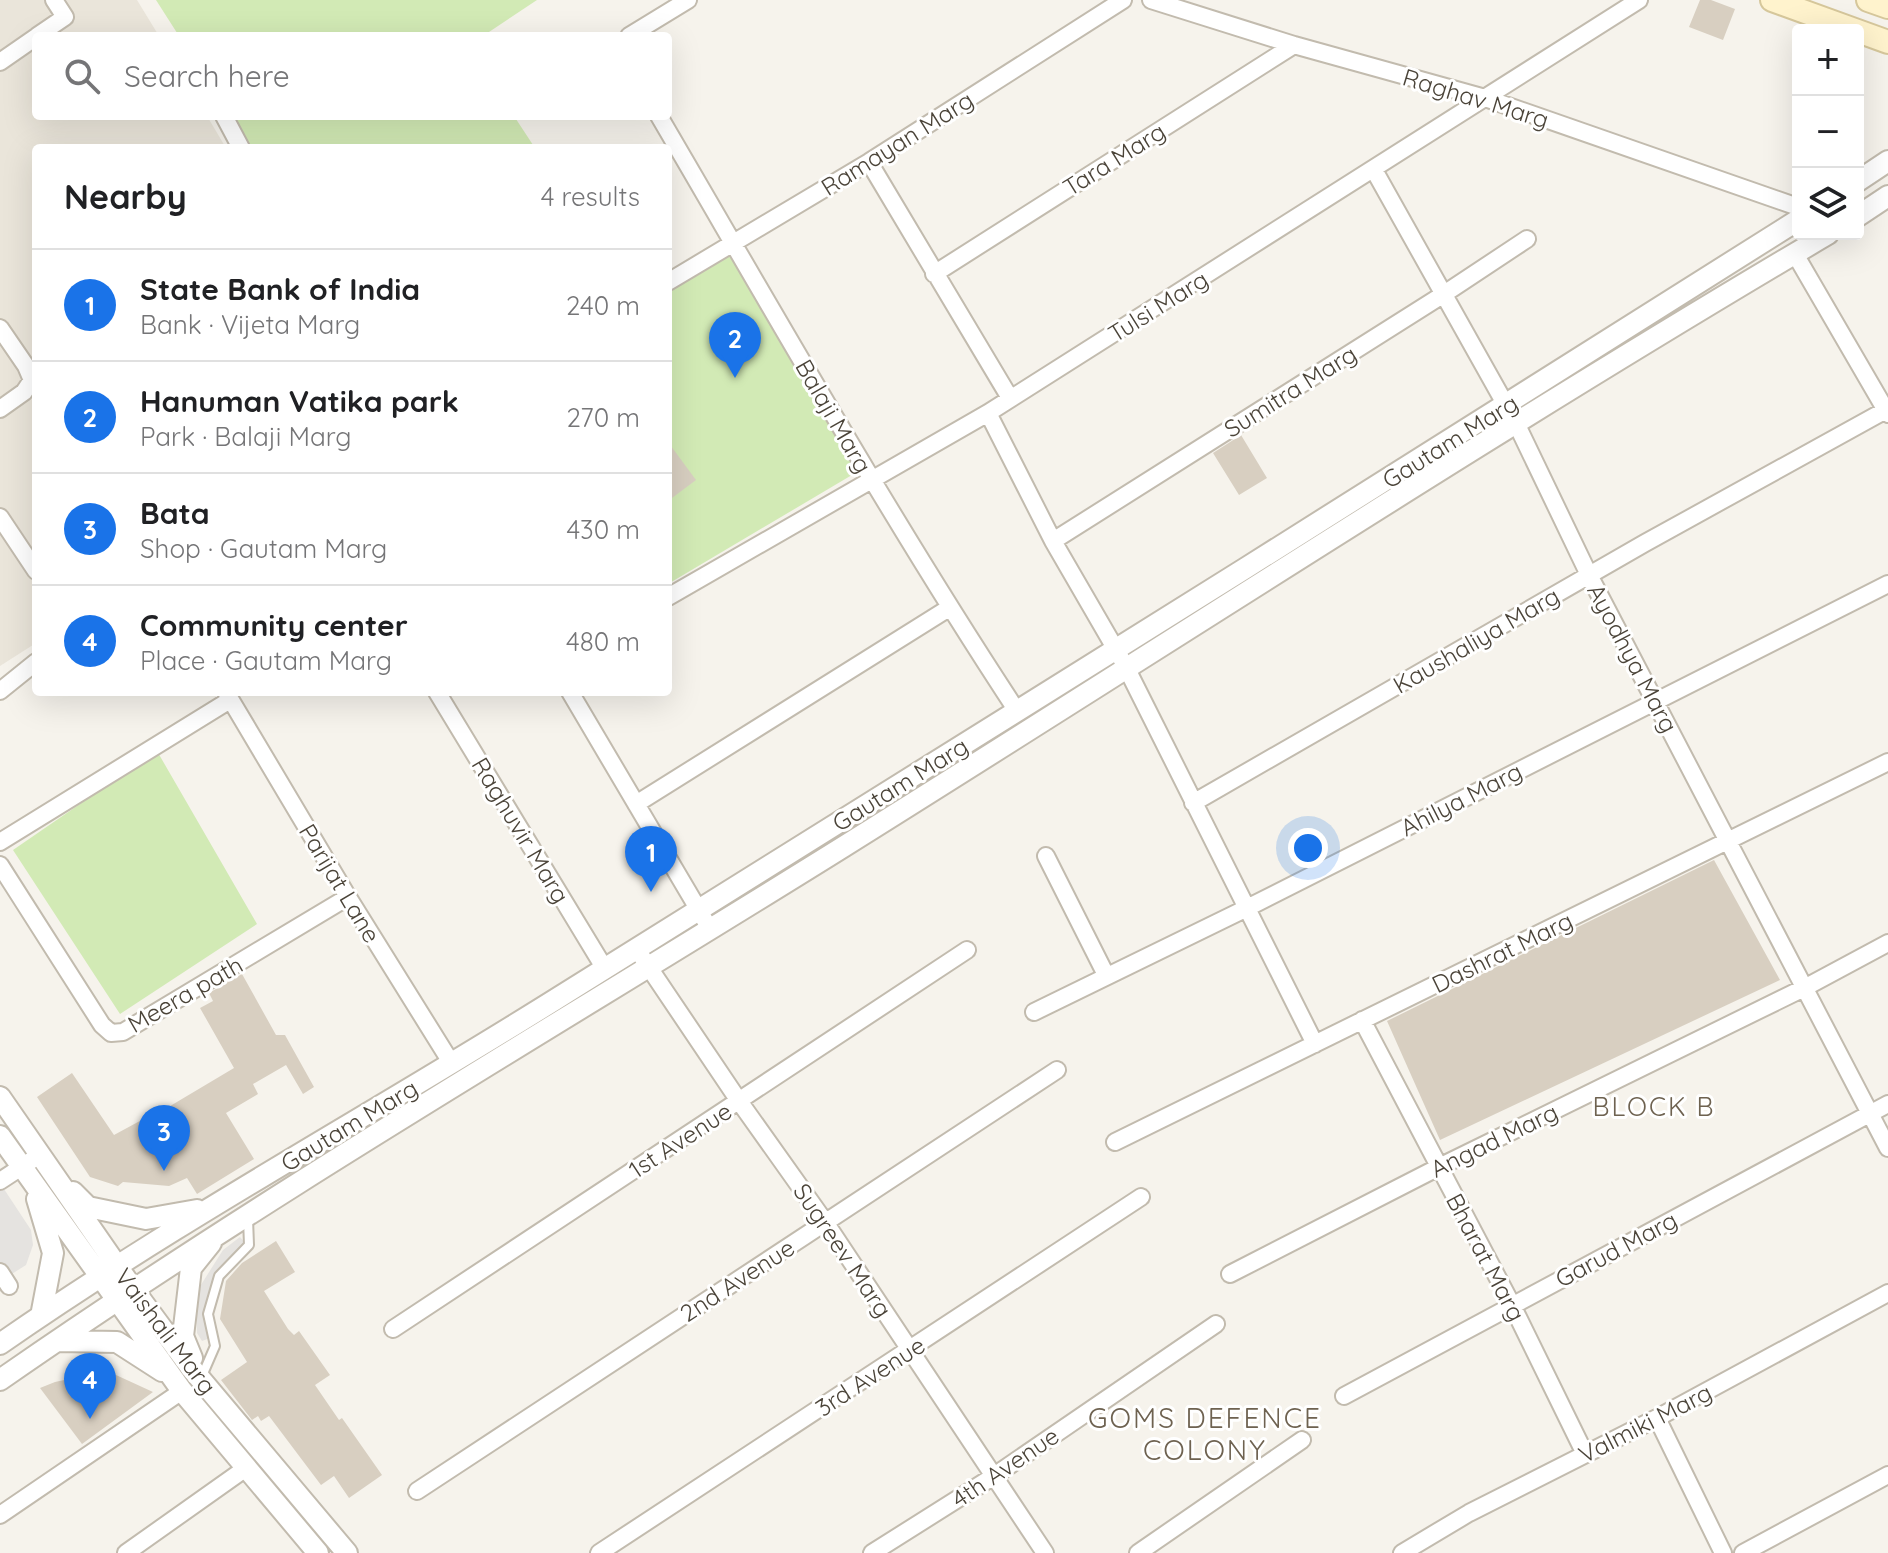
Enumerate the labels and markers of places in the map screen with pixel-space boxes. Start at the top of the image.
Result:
pin: 2 [709,312,761,378]
pin: 1 [625,826,677,892]
pin: 3 [138,1105,190,1171]
pin: 4 [64,1353,116,1419]

